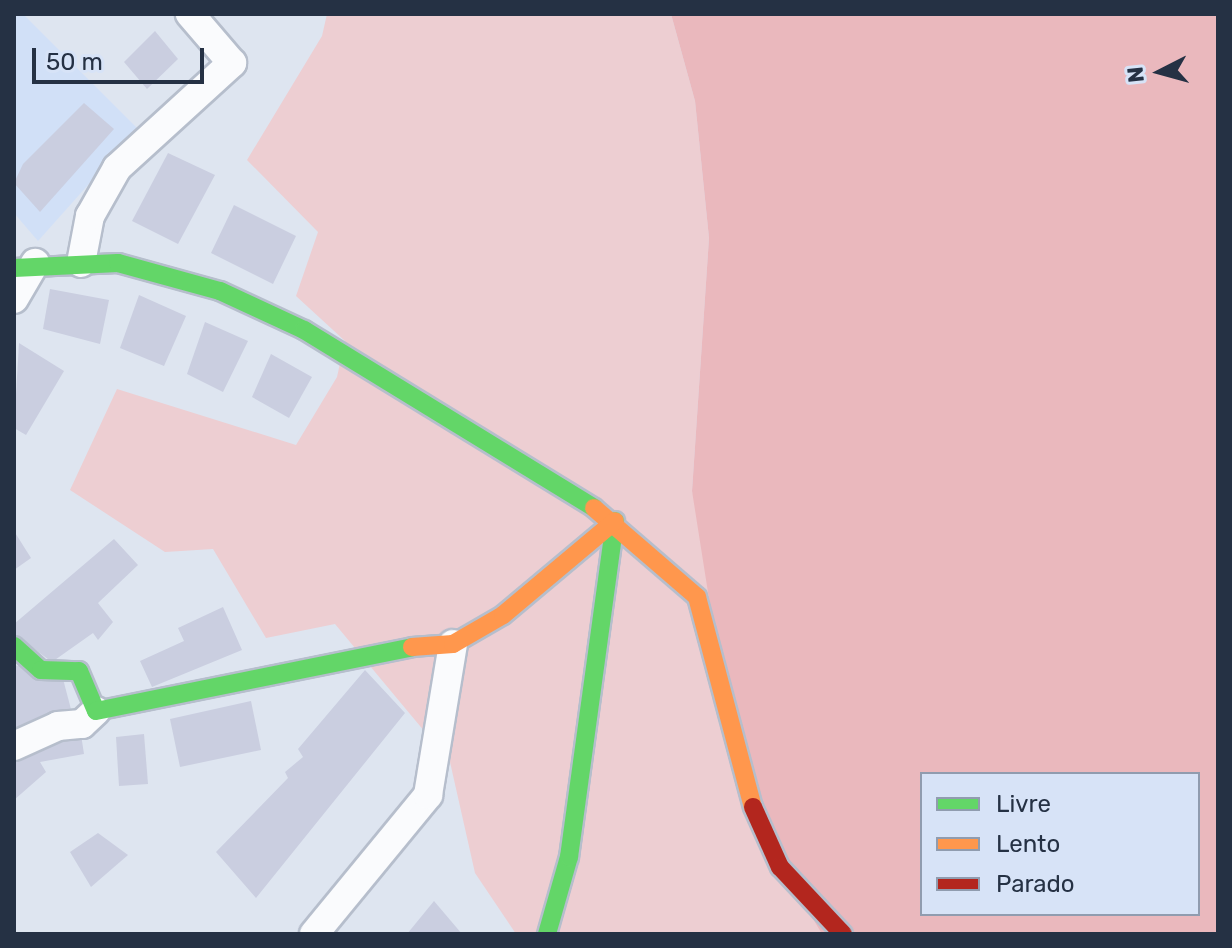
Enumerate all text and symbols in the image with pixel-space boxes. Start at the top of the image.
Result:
scale bar [36,32,208,82]
north arrow [1120,32,1200,112]
text: 50 m [46,48,103,76]
text: N [1121,65,1150,84]
legend [920,772,1200,916]
text: Livre [996,790,1051,818]
text: Lento [996,830,1060,858]
text: Parado [996,870,1075,898]

